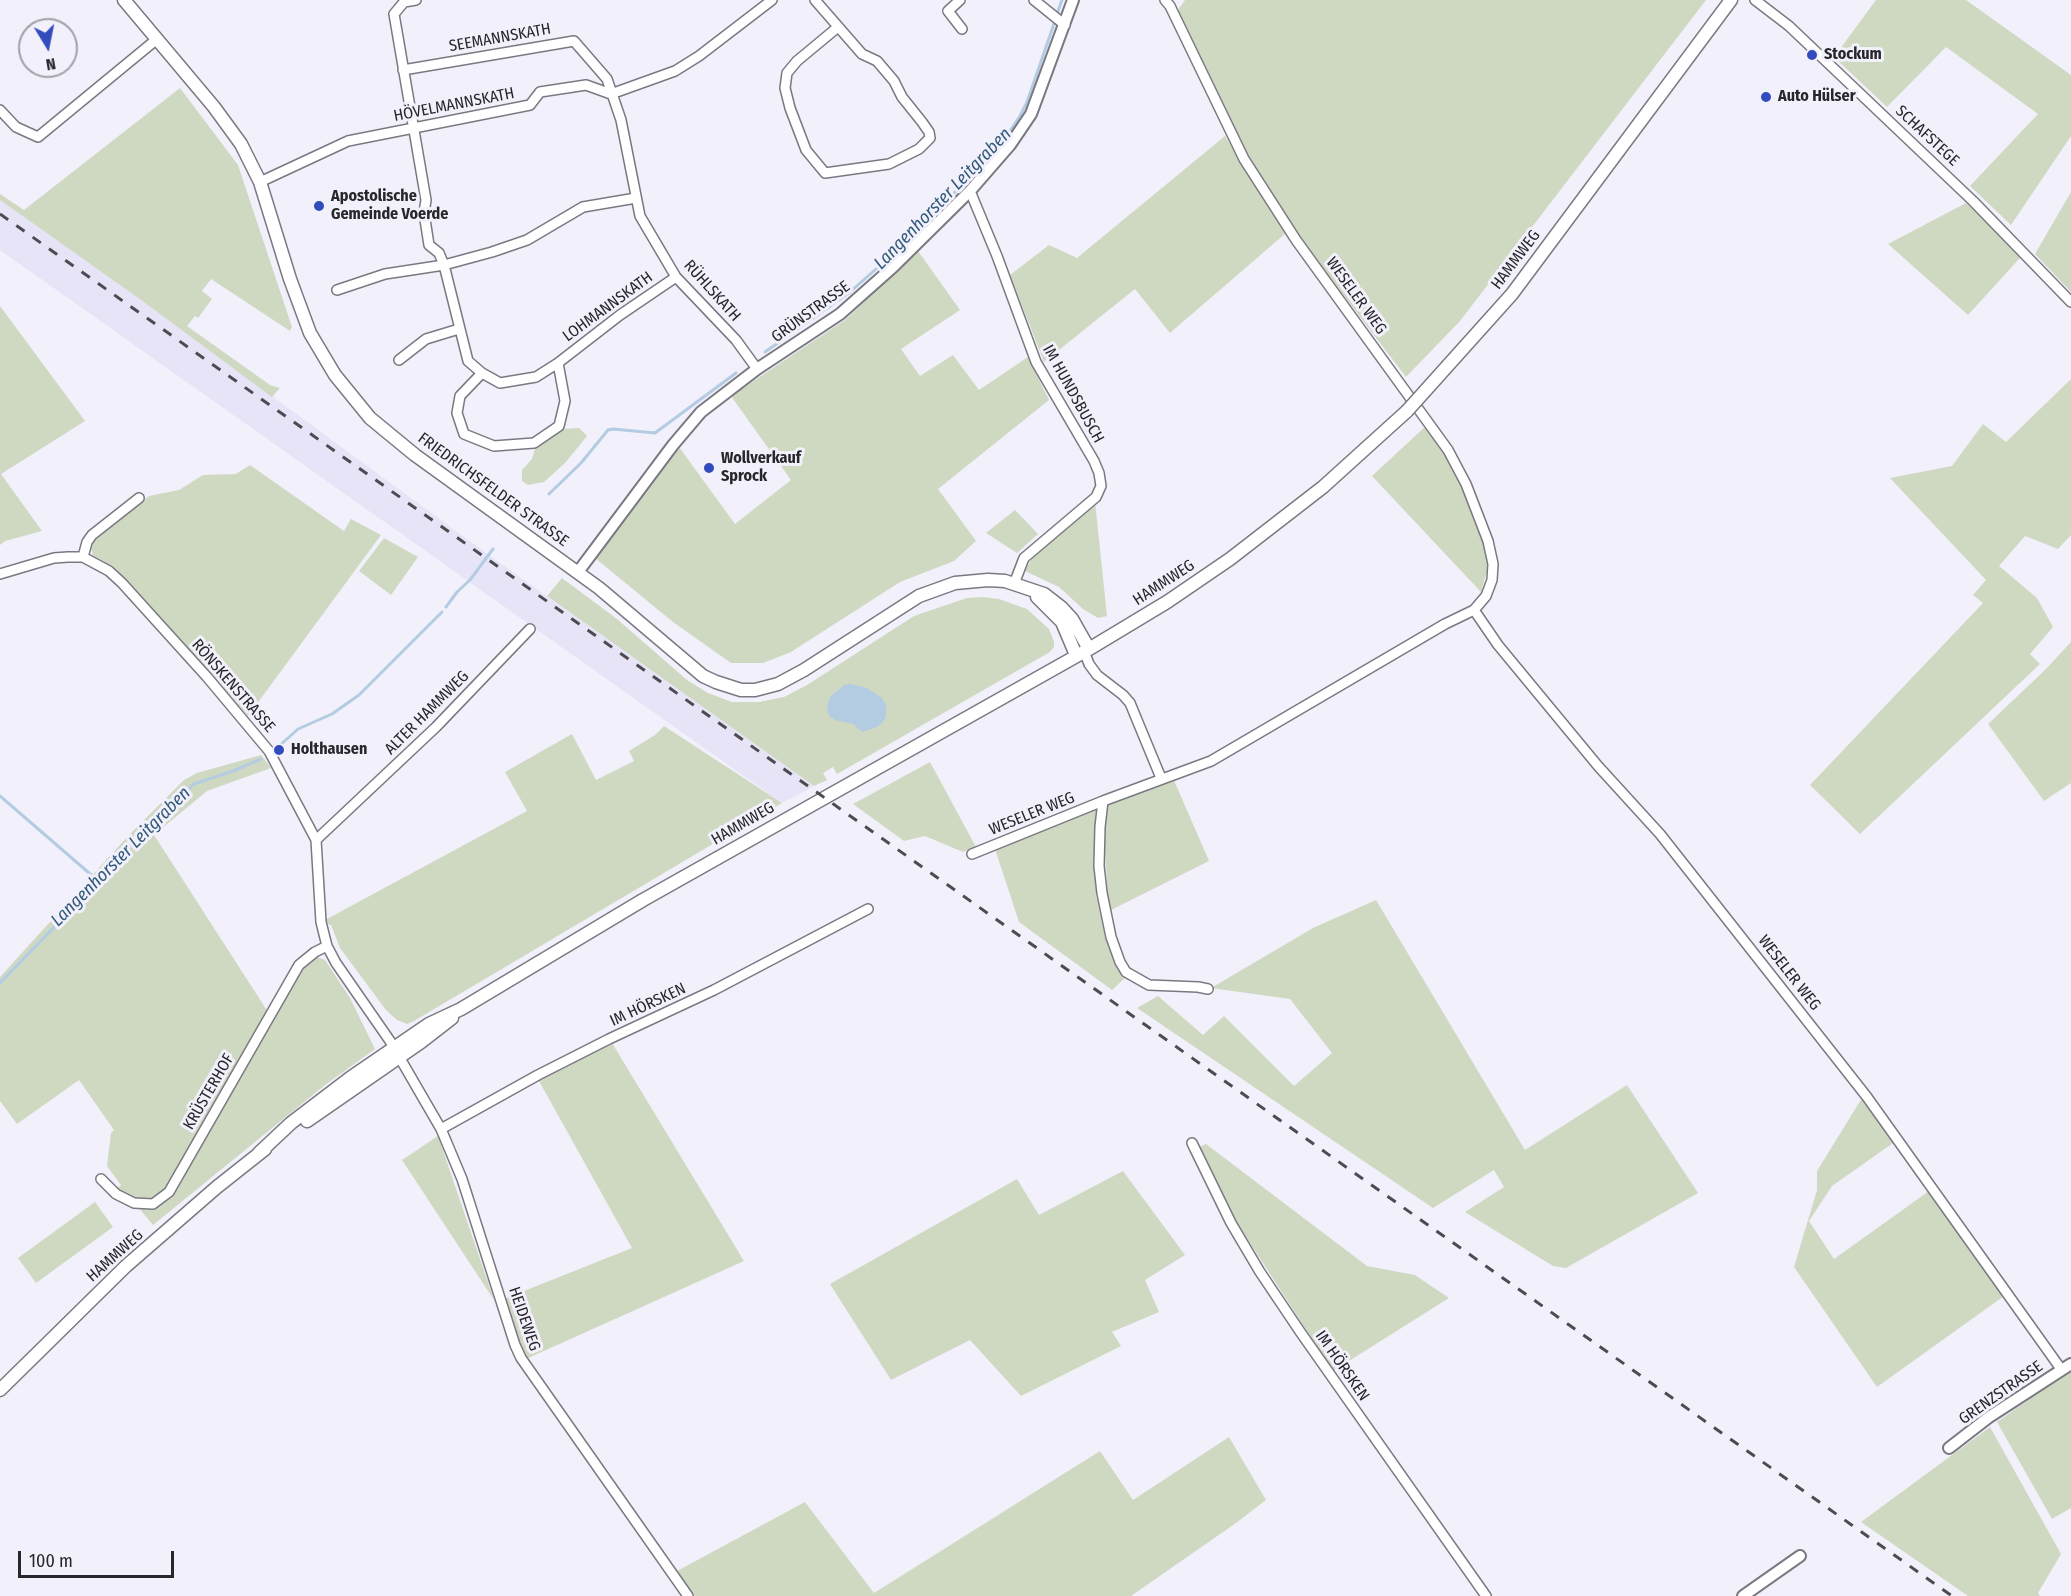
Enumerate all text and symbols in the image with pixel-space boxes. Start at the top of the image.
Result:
north arrow [18,18,78,78]
street label: SEEMANNSKATH [447,20,553,56]
place label: Stockum [1824,45,1882,65]
marker: Stockum [1805,48,1819,62]
text: N [44,54,57,74]
street label: HÖVELMANNSKATH [392,84,516,126]
place label: Auto Hülser [1778,87,1855,107]
marker: Auto Hülser [1759,90,1773,104]
street label: SCHAFSTEGE [1891,102,1963,170]
water label: Langenhorster Leitgraben [870,124,1016,274]
place label: Apostolische Gemeinde Voerde [331,187,448,225]
marker: Apostolische Gemeinde Voerde [312,199,326,213]
street label: HAMMWEG [1487,227,1545,293]
street label: WESELER WEG [1322,254,1390,338]
street label: RÜHLSKATH [680,256,744,326]
street label: LOHMANNSKATH [559,268,657,346]
street label: GRÜNSTRASSE [768,277,854,347]
street label: IM HUNDSBUSCH [1038,342,1108,446]
street label: FRIEDRICHSFELDER STRASSE [414,429,572,551]
place label: Wollverkauf Sprock [721,449,801,487]
marker: Wollverkauf Sprock [702,461,716,475]
street label: HAMMWEG [1130,556,1198,610]
street label: RÖNSKENSTRASSE [187,635,279,737]
street label: ALTER HAMMWEG [381,667,473,759]
place label: Holthausen [291,740,367,760]
marker: Holthausen [272,743,286,757]
water label: Langenhorster Leitgraben [47,783,195,931]
street label: WESELER WEG [987,788,1077,840]
street label: HAMMWEG [708,798,778,850]
street label: WESELER WEG [1754,932,1824,1014]
street label: IM HÖRSKEN [607,979,689,1031]
street label: KRÜSTERHOF [180,1051,238,1133]
street label: HAMMWEG [83,1226,147,1286]
street label: HEIDEWEG [504,1284,544,1354]
street label: IM HÖRSKEN [1311,1327,1373,1405]
street label: GRENZSTRASSE [1955,1357,2047,1429]
scale bar [21,1539,177,1577]
text: 100 m [29,1550,73,1572]

